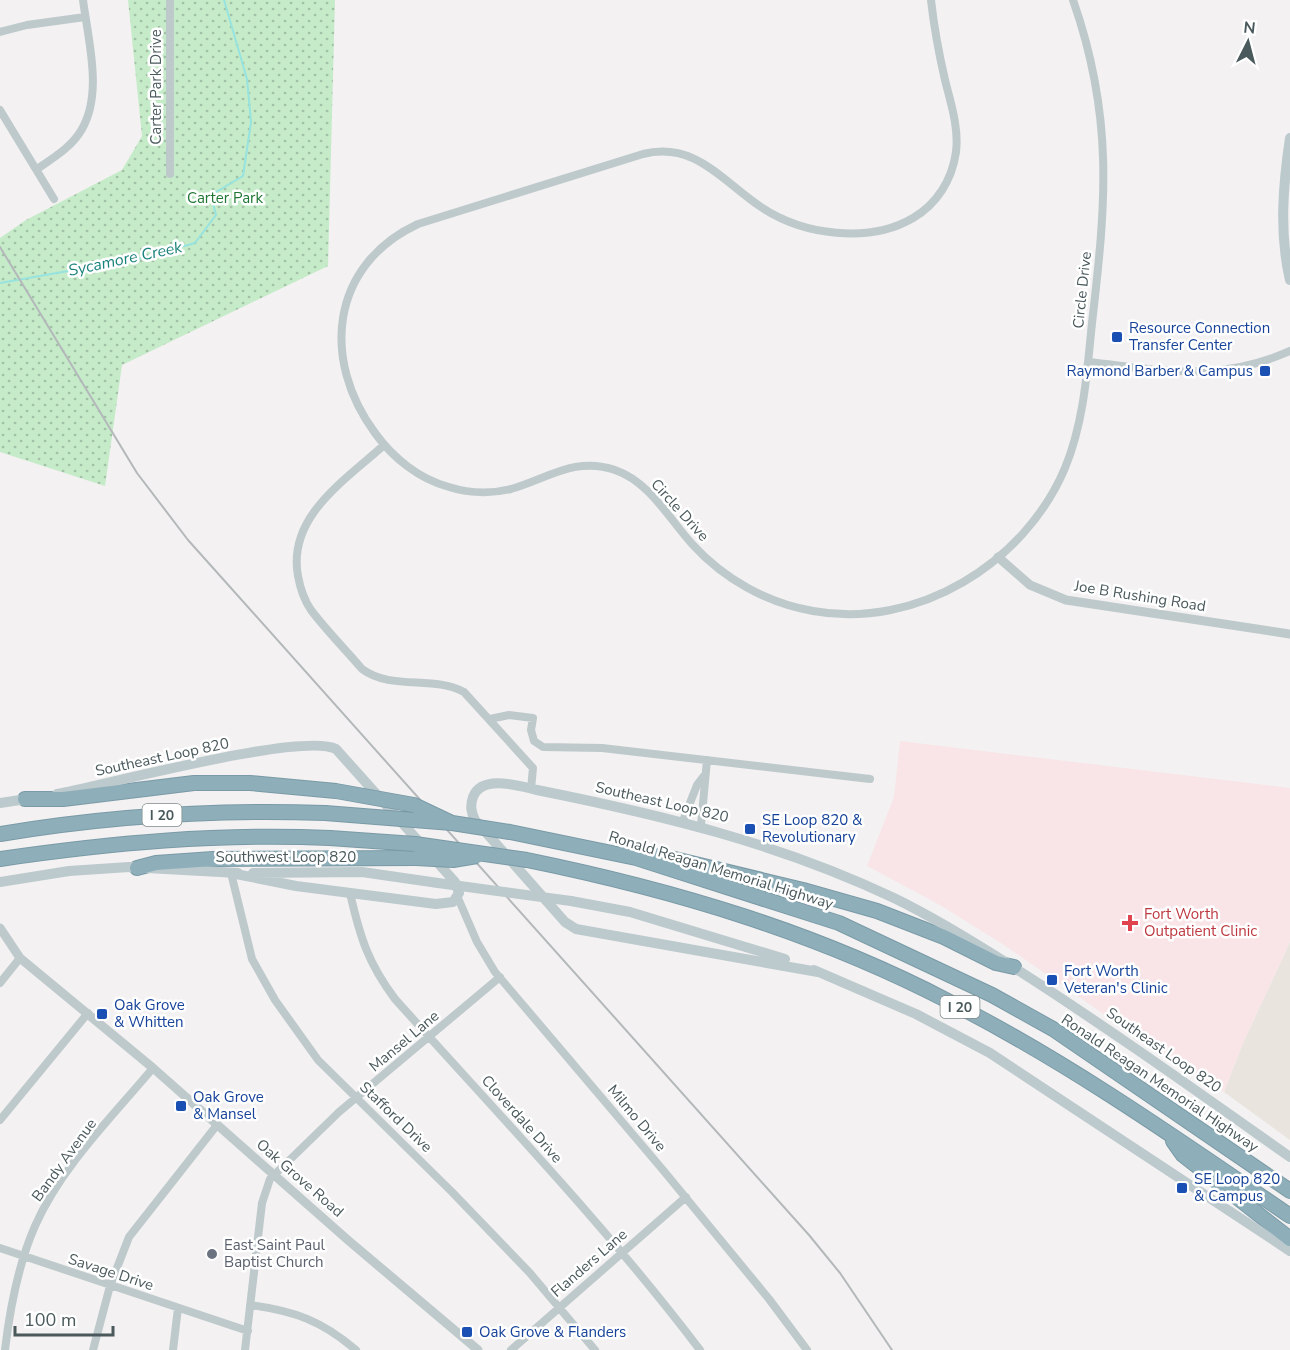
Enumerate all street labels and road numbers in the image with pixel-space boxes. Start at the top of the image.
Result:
street label: Carter Park Drive [146,29,166,145]
street label: Circle Drive [1068,250,1096,330]
street label: Circle Drive [647,474,713,546]
street label: Joe B Rushing Road [1072,576,1207,616]
street label: Southeast Loop 820 [93,733,231,781]
street label: Southeast Loop 820 [593,777,731,827]
road number: I 20 [142,804,182,826]
street label: Ronald Reagan Memorial Highway [606,826,836,914]
street label: Southwest Loop 820 [216,847,356,867]
road number: I 20 [940,996,980,1018]
street label: Southeast Loop 820 [1102,1003,1226,1097]
street label: Mansel Lane [365,1006,443,1076]
street label: Ronald Reagan Memorial Highway [1057,1009,1263,1157]
street label: Cloverdale Drive [477,1071,567,1167]
street label: Stafford Drive [355,1077,437,1157]
street label: Milmo Drive [603,1080,671,1156]
street label: Bandy Avenue [27,1114,101,1206]
street label: Oak Grove Road [252,1135,348,1221]
street label: Flanders Lane [547,1224,631,1302]
street label: Savage Drive [66,1249,156,1295]

